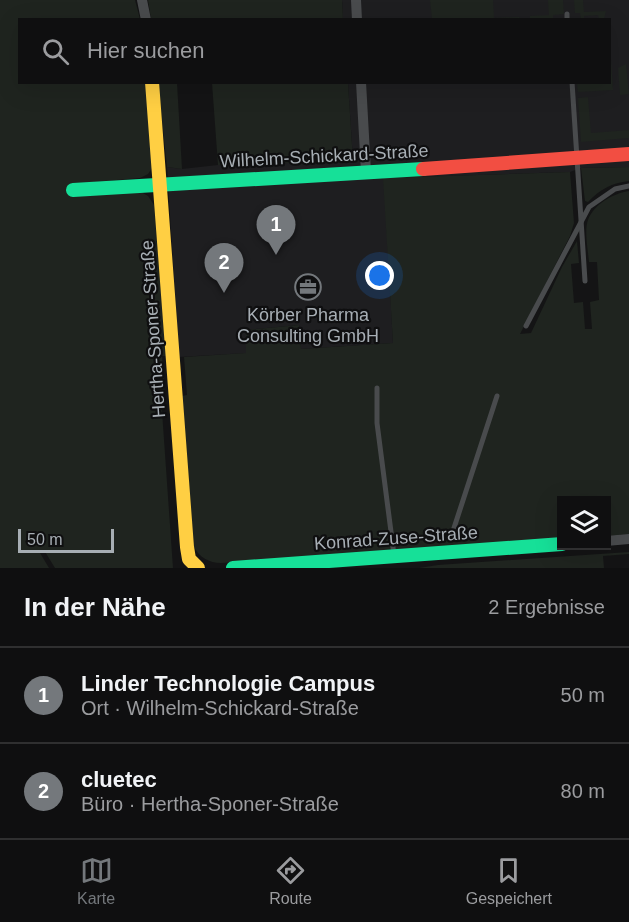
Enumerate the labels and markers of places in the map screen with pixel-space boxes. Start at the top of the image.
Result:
pin: 1 [256,206,296,255]
pin: 2 [204,244,244,293]
office icon: Körber Pharma Consulting GmbH [293,272,323,302]
place label: Körber Pharma Consulting GmbH [237,305,379,346]

